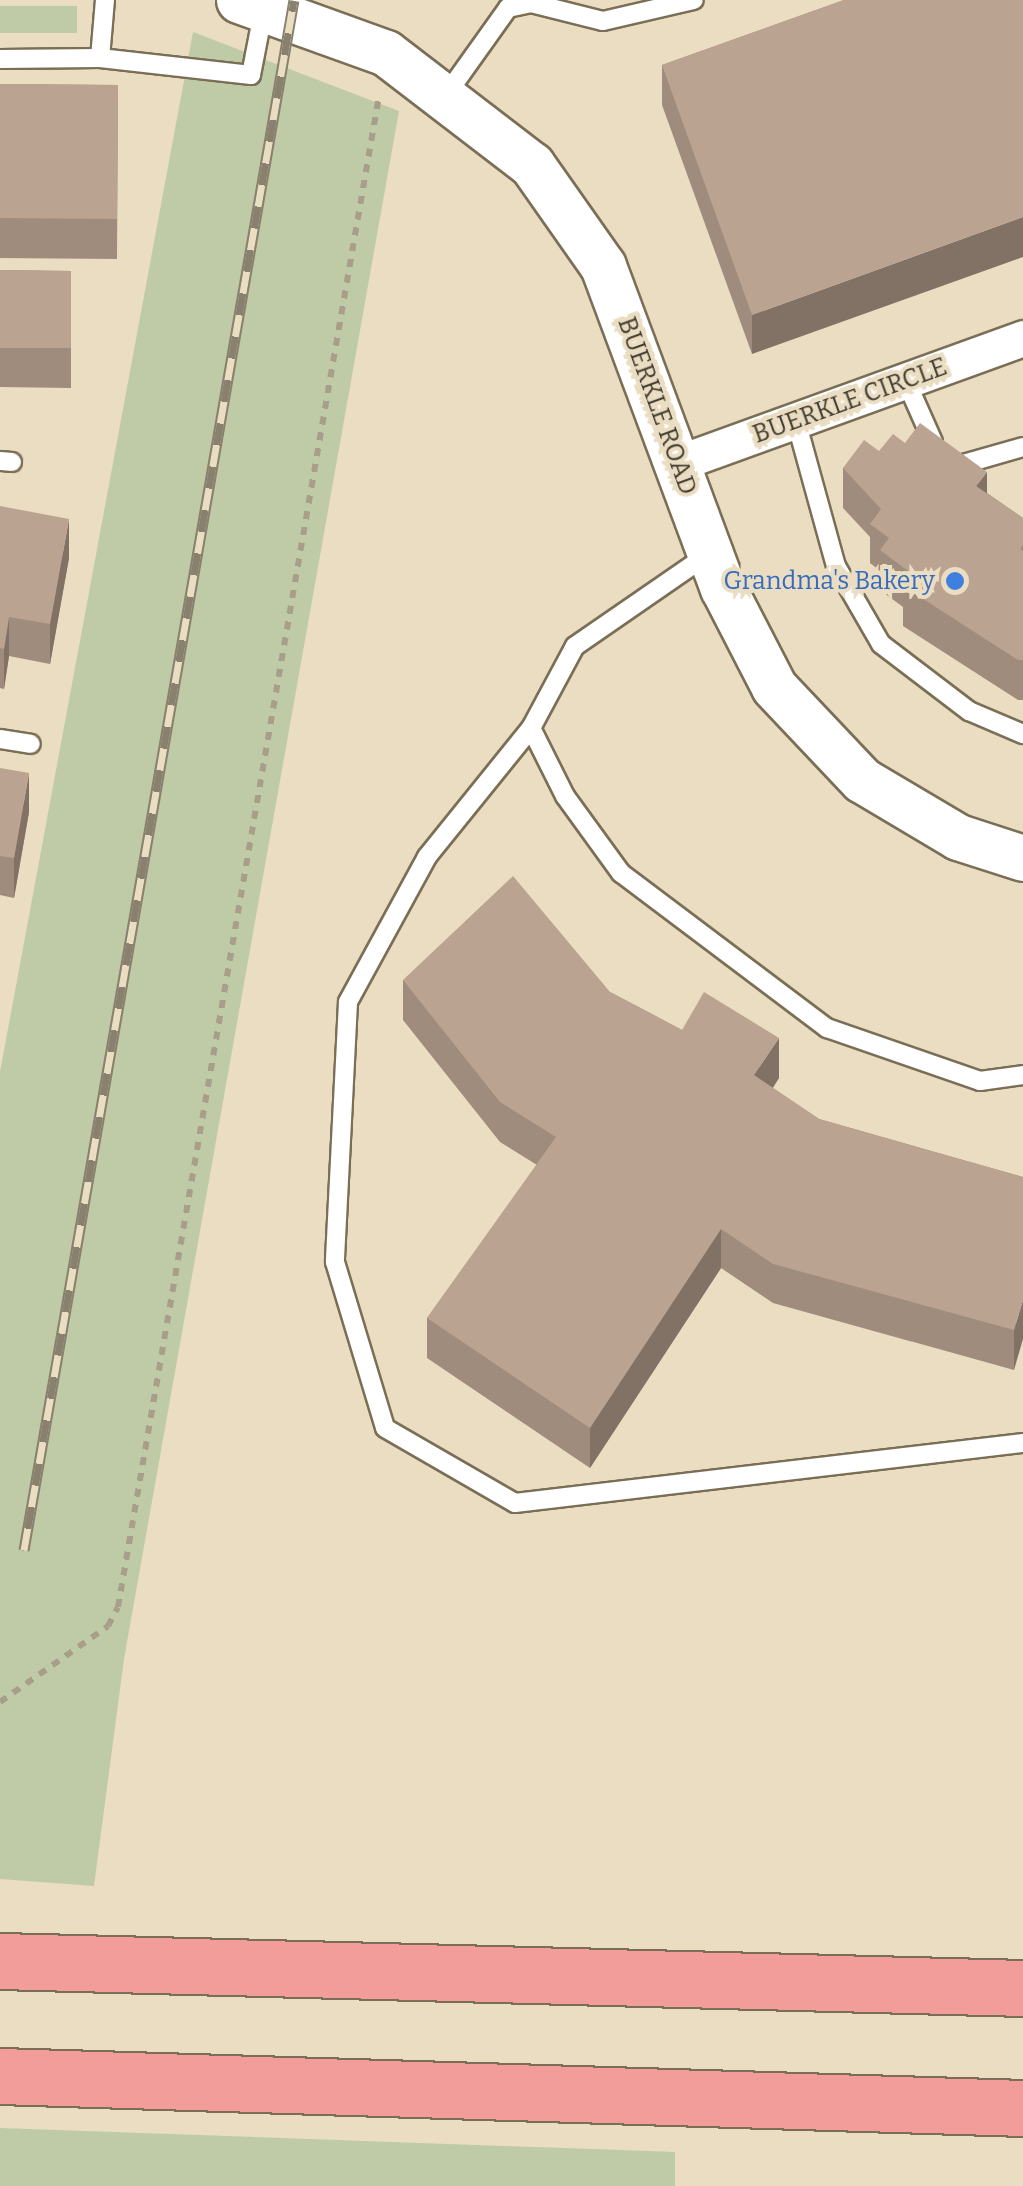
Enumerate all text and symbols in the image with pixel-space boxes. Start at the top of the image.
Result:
street label: BUERKLE ROAD [611,313,703,499]
street label: BUERKLE CIRCLE [749,352,951,450]
place label: Grandma's Bakery [723,566,935,596]
marker: Grandma's Bakery [944,570,966,592]

